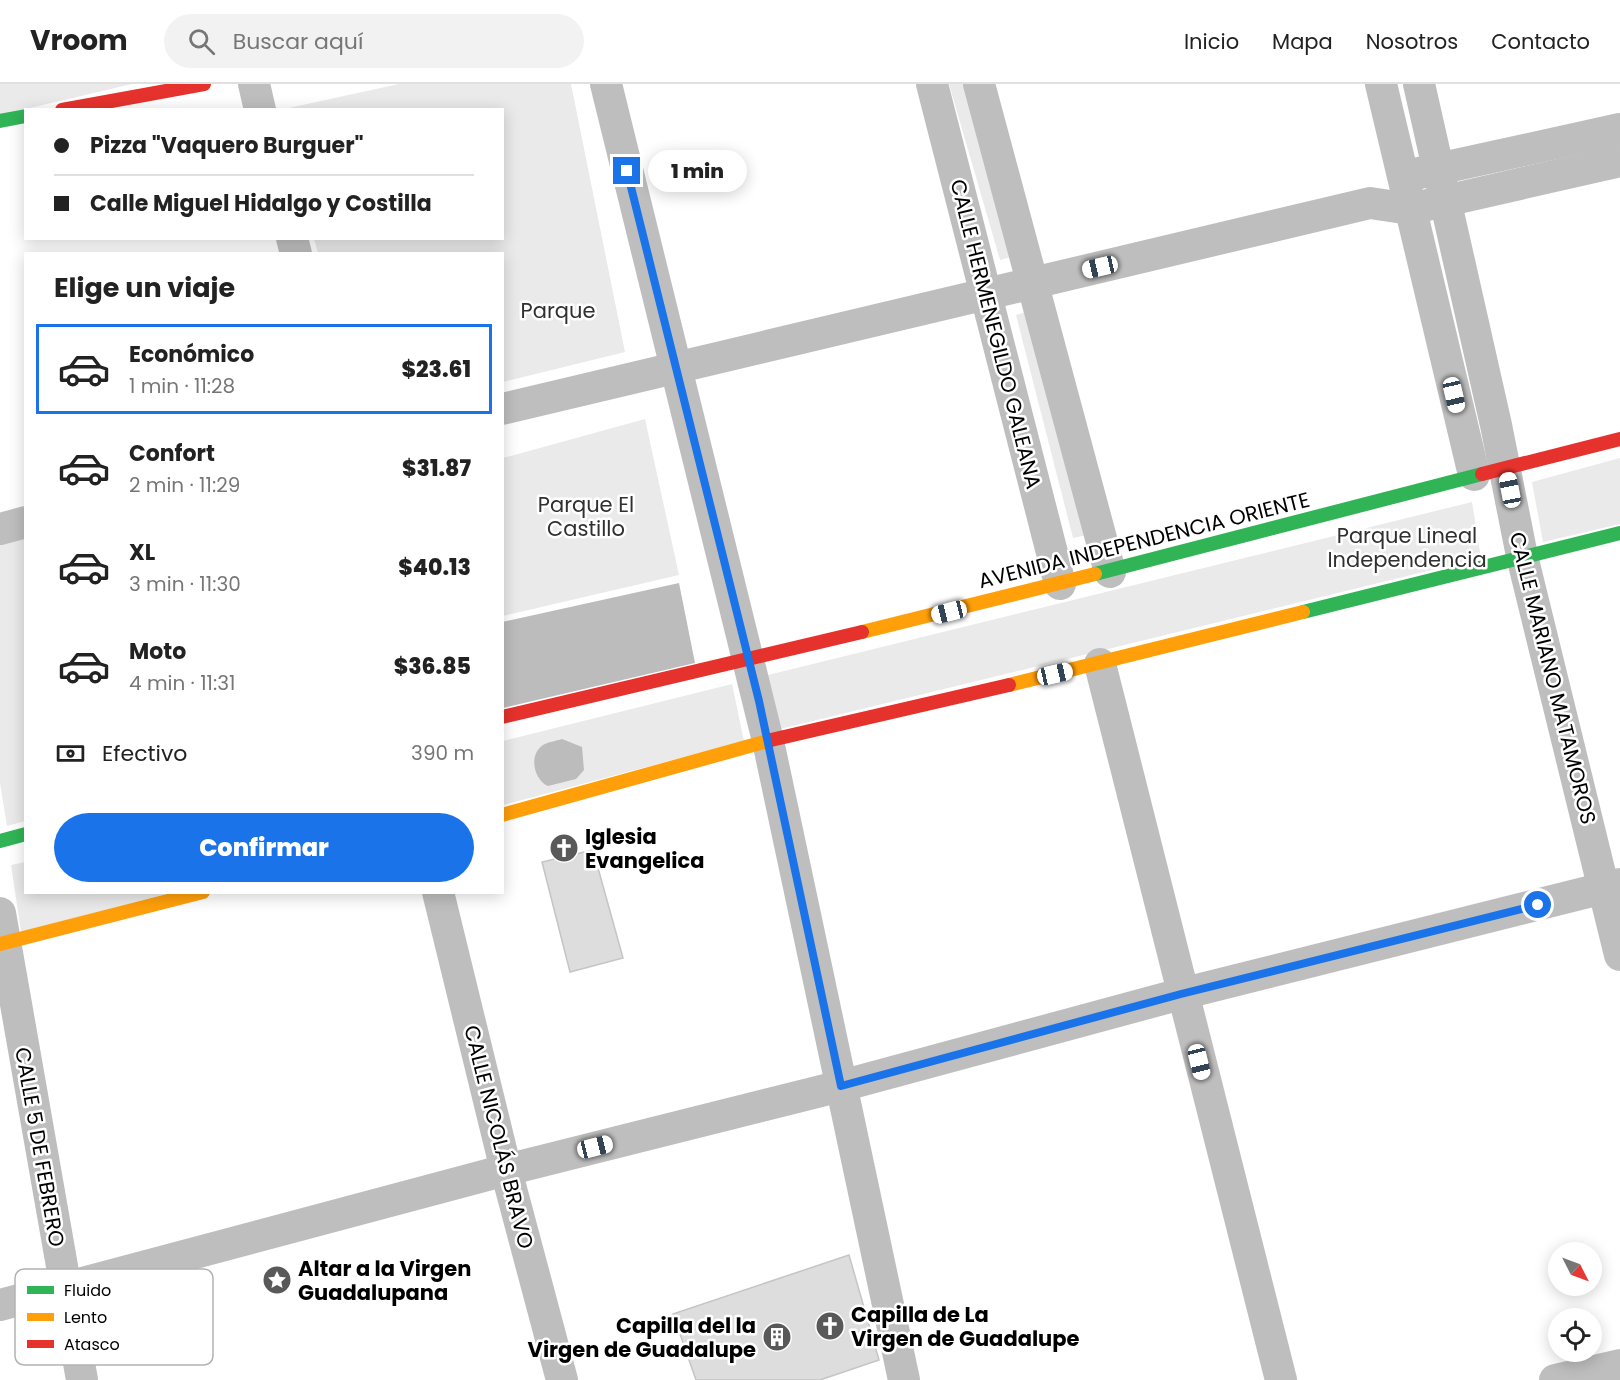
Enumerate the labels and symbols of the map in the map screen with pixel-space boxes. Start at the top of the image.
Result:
callout: 1 min [648,150,747,192]
route end [613,157,640,184]
street label: CALLE HERMENEGILDO GALEANA [943,176,1049,492]
car [1080,254,1120,280]
park label: Parque [521,296,595,325]
car [1441,375,1467,415]
car [1498,471,1522,509]
street label: AVENIDA INDEPENDENCIA ORIENTE [975,485,1313,595]
park label: Parque El Castillo [538,490,634,543]
park label: Parque Lineal Independencia [1327,521,1487,574]
street label: CALLE MARIANO MATAMOROS [1503,529,1603,827]
car [929,599,969,625]
car [1035,661,1075,687]
place label: Iglesia Evangelica [585,822,704,875]
church icon: Iglesia Evangelica [548,832,580,864]
route start [1524,891,1551,918]
street label: CALLE NICOLÁS BRAVO [457,1022,541,1252]
car [1186,1042,1212,1082]
street label: CALLE 5 DE FEBRERO [8,1045,72,1249]
car [575,1134,615,1160]
north arrow [1548,1242,1602,1296]
place label: Altar a la Virgen Guadalupana [298,1254,471,1307]
place icon: Altar a la Virgen Guadalupana [261,1264,293,1296]
legend [15,1269,213,1365]
text: Fluido [64,1279,111,1302]
place label: Capilla de La Virgen de Guadalupe [851,1300,1080,1353]
text: Lento [64,1306,107,1329]
church icon: Capilla de La Virgen de Guadalupe [814,1310,846,1342]
place label: Capilla del la Virgen de Guadalupe [528,1311,756,1364]
building icon: Capilla del la Virgen de Guadalupe [761,1321,793,1353]
text: Atasco [64,1333,120,1356]

